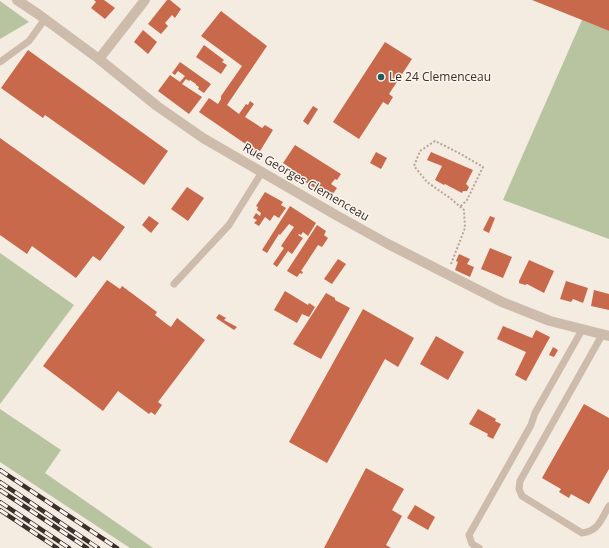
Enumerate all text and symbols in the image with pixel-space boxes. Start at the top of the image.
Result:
place label: Le 24 Clemenceau [389,68,491,85]
marker: Le 24 Clemenceau [376,72,386,82]
street label: Rue Georges Clemenceau [240,138,373,225]

